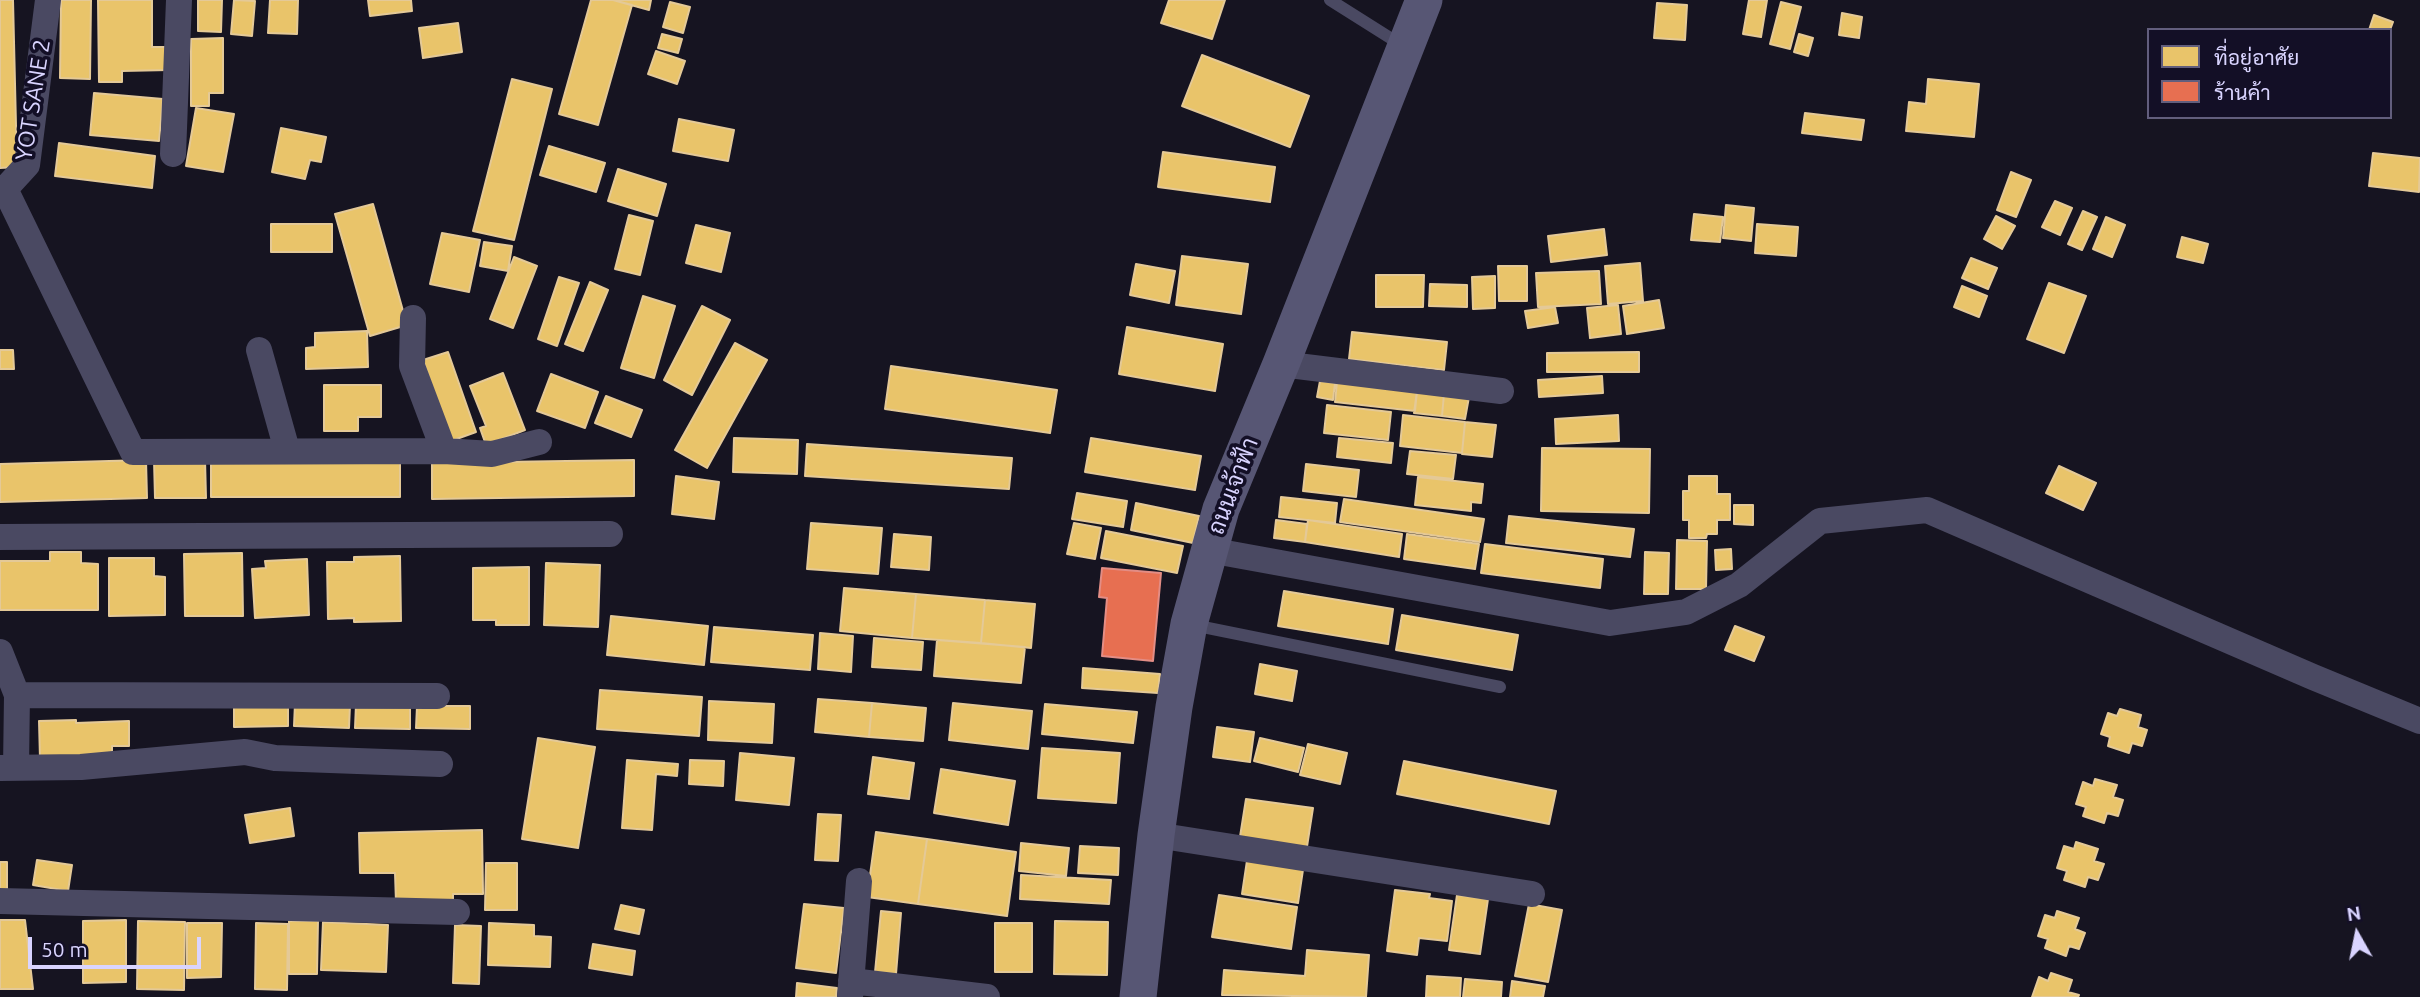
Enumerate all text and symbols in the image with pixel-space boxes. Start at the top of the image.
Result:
legend [2147,28,2392,119]
street label: YOT SANE 2 [10,37,56,163]
text: ที่อยู่อาศัย [2214,45,2299,69]
text: ร้านค้า [2214,80,2271,104]
street label: ถนนเจ้าฟ้า [1202,434,1264,538]
north arrow [2322,899,2392,969]
text: N [2345,901,2362,925]
scale bar [32,923,205,967]
text: 50 m [41,937,88,961]

